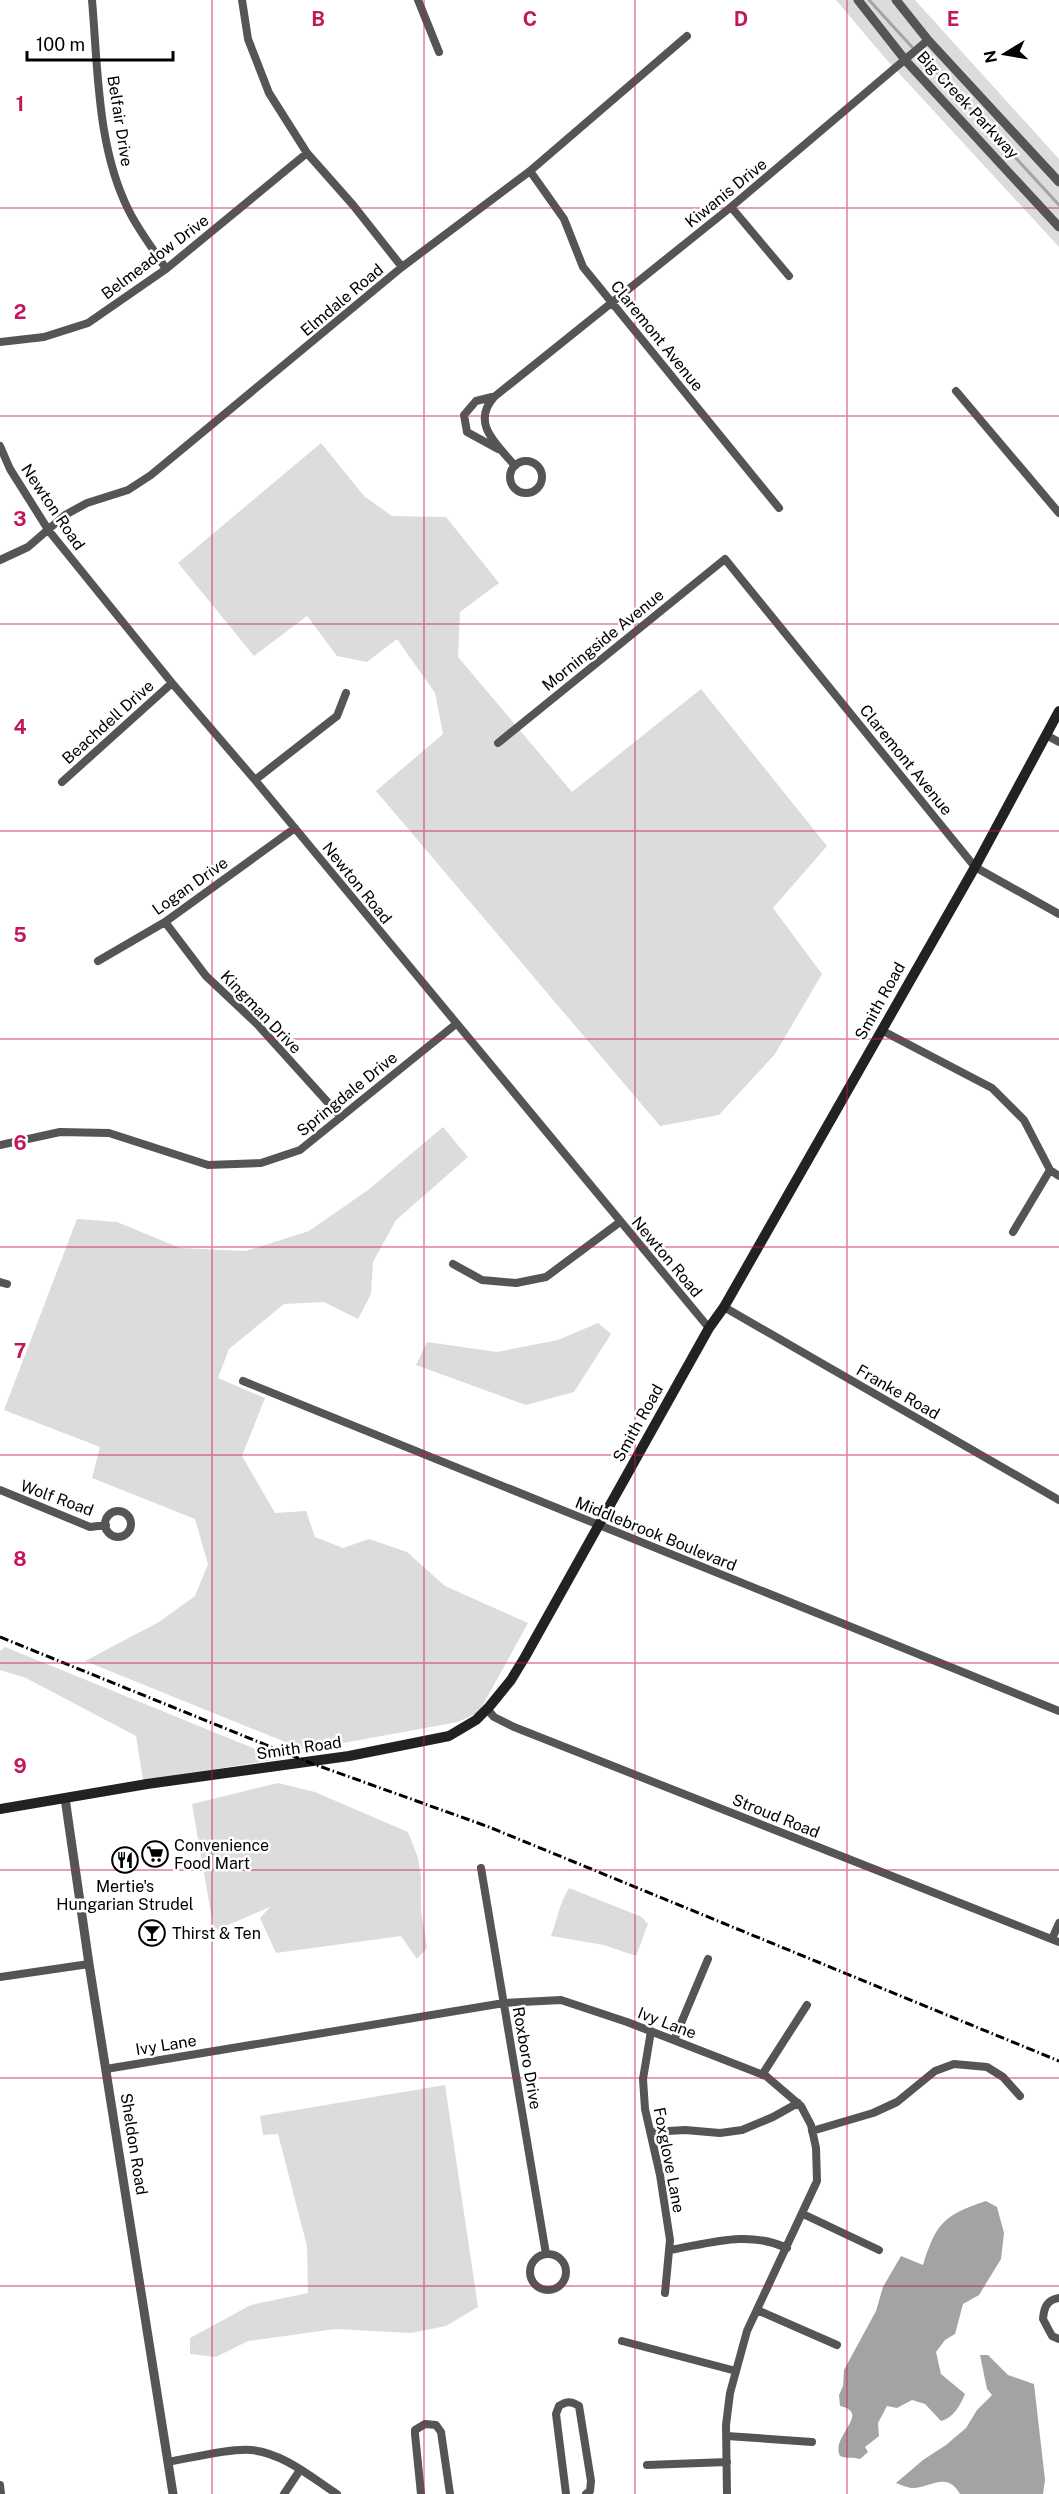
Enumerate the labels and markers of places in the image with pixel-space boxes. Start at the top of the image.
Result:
place label: Convenience Food Mart [174,1836,269,1873]
supermarket icon: Convenience Food Mart [140,1839,170,1869]
restaurant icon: Mertie's Hungarian Strudel [110,1845,140,1875]
place label: Mertie's Hungarian Strudel [56,1877,194,1914]
bar icon: Thirst & Ten [137,1918,167,1948]
place label: Thirst & Ten [172,1924,261,1943]

